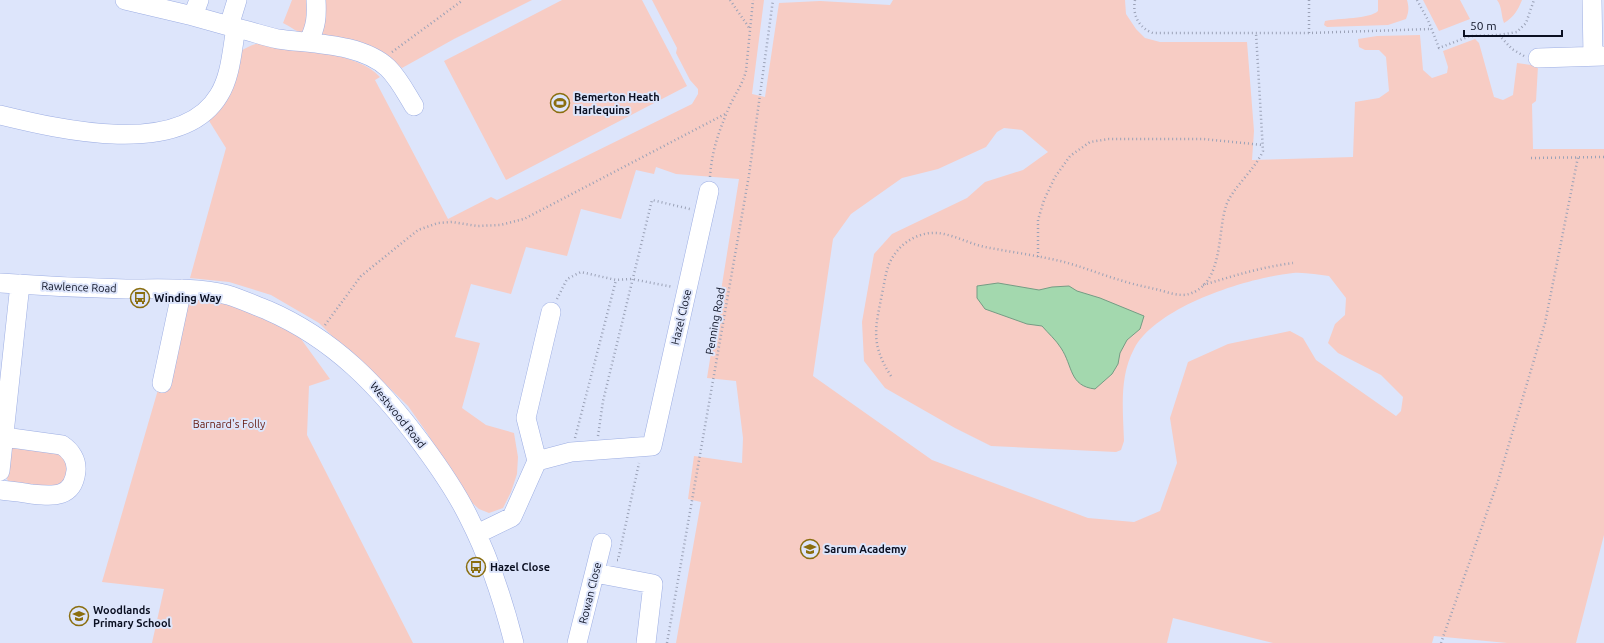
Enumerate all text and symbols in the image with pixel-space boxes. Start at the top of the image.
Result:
scale bar [1464,12,1562,38]
text: 50 m [1470,19,1497,32]
place label: Bemerton Heath Harlequins [574,91,660,116]
sports icon: Bemerton Heath Harlequins [549,92,571,114]
street label: Rawlence Road [41,280,117,294]
street label: Penning Road [703,286,727,356]
bus stop icon: Winding Way [129,287,151,309]
street label: Hazel Close [669,288,693,346]
place label: Winding Way [154,292,221,304]
street label: Westwood Road [368,380,428,450]
park label: Barnard's Folly [193,418,266,430]
school or university icon: Sarum Academy [799,538,821,560]
place label: Sarum Academy [824,543,907,555]
bus stop icon: Hazel Close [465,556,487,578]
place label: Hazel Close [490,561,550,573]
street label: Rowan Close [577,561,603,625]
place label: Woodlands Primary School [93,604,172,629]
school or university icon: Woodlands Primary School [68,605,90,627]

